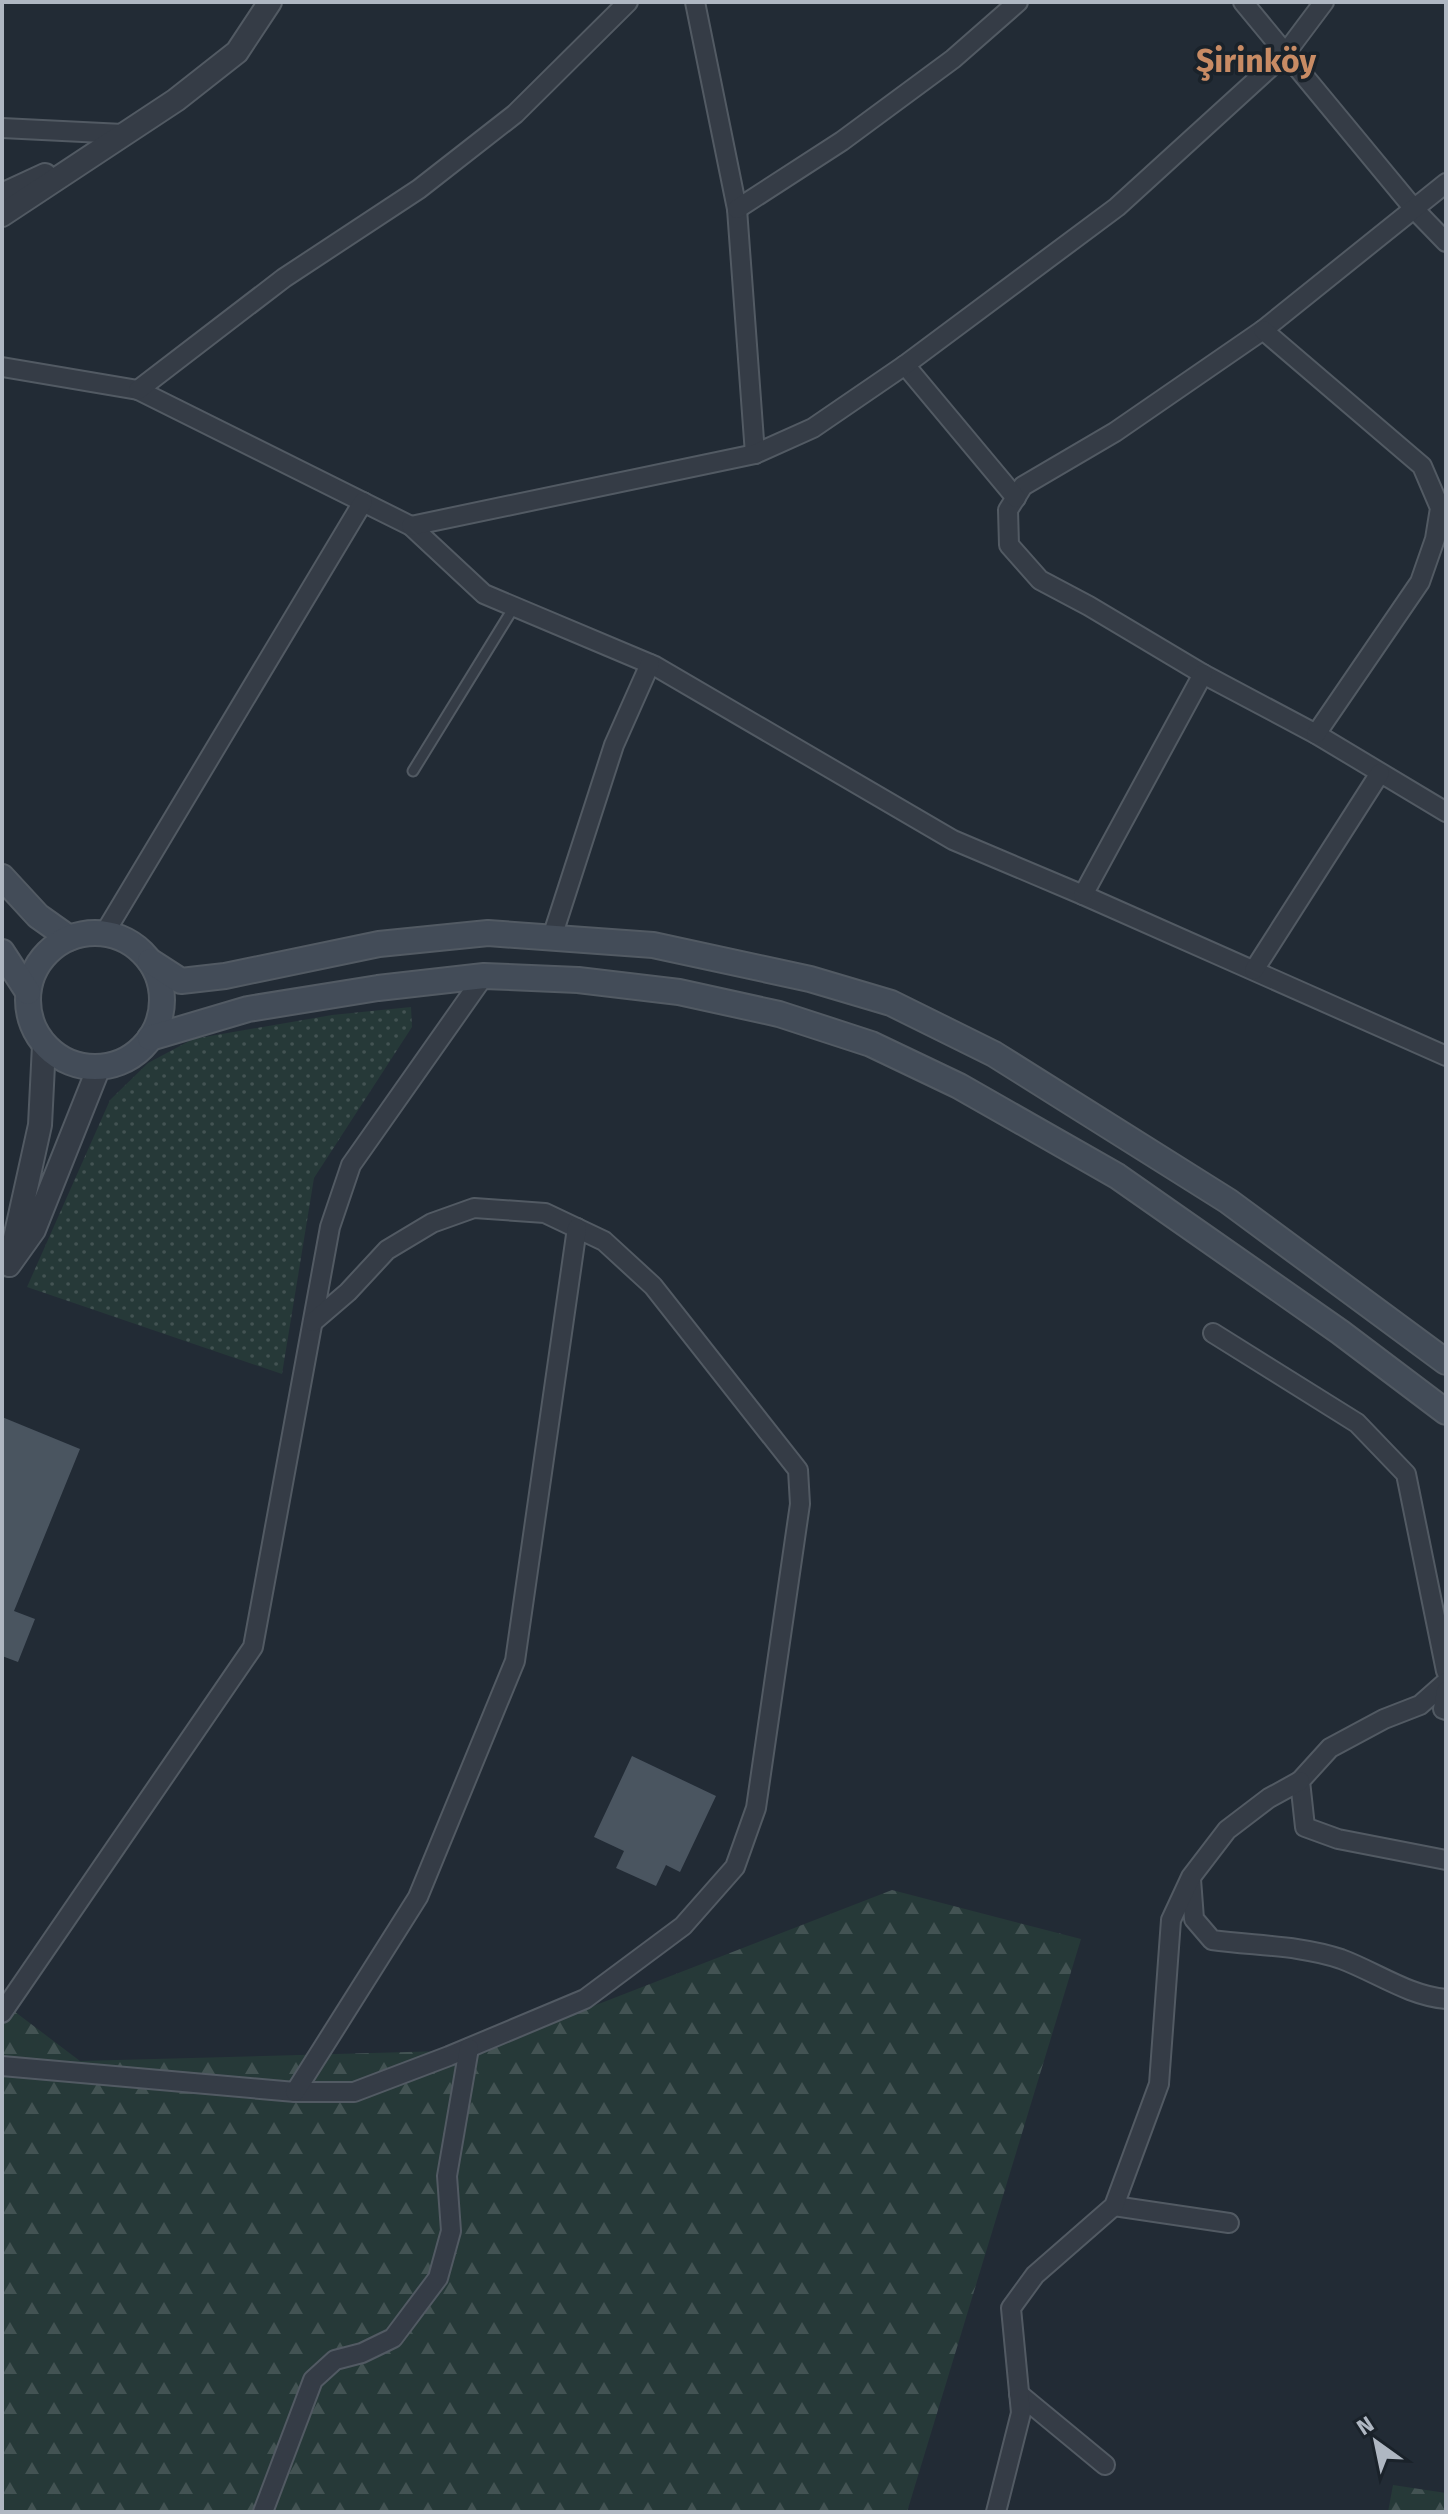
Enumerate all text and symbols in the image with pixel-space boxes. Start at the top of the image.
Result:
district label: Şirinköy [1196,42,1316,81]
north arrow [1336,2402,1416,2482]
text: N [1352,2410,1379,2441]

